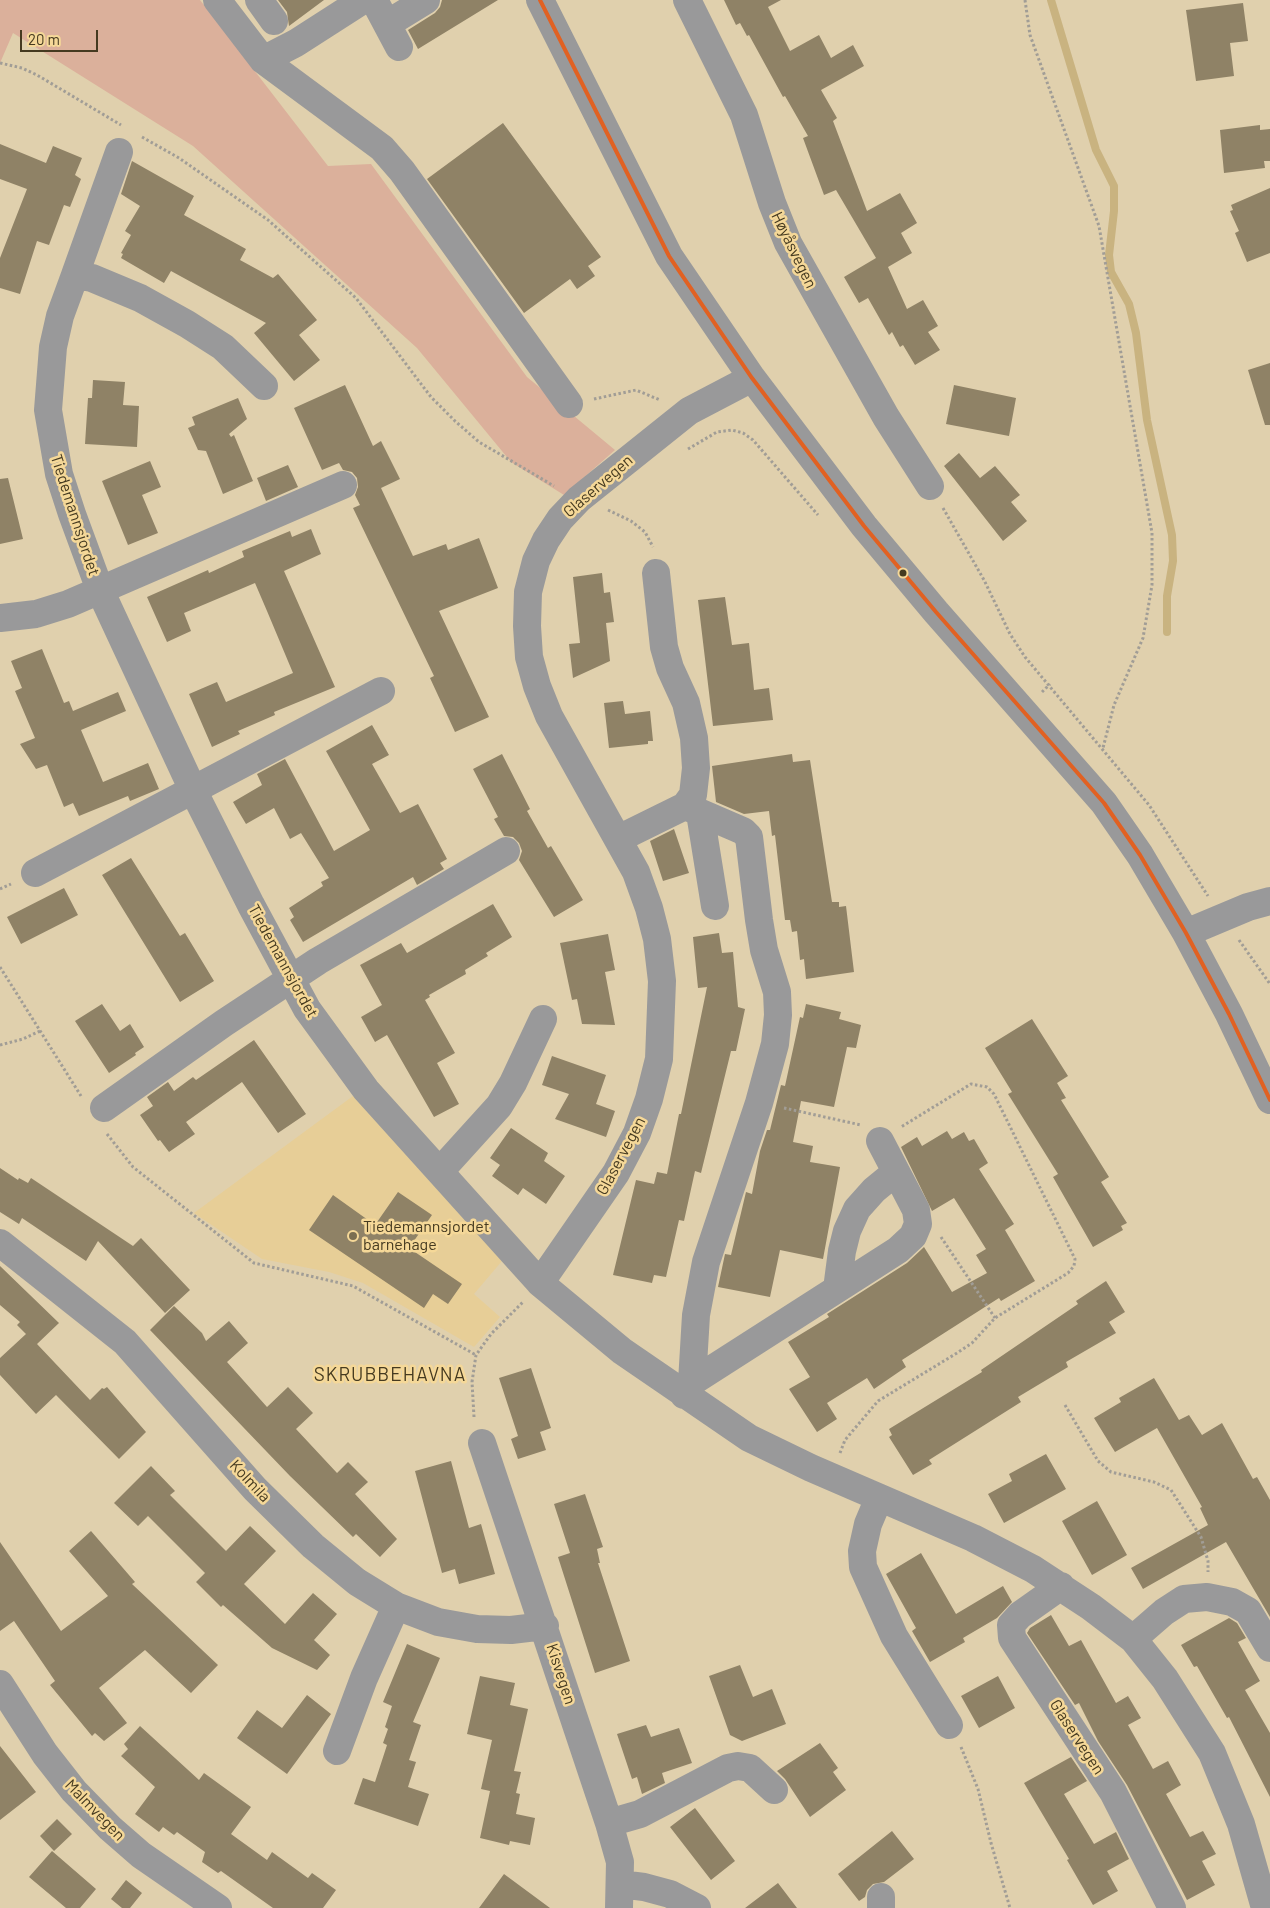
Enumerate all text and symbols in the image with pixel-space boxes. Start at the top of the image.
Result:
scale bar [22,20,100,52]
text: 20 m [28,30,60,48]
street label: Høyåsvegen [767,209,821,291]
street label: Glaservegen [559,451,637,521]
street label: Tiedemannsjordet [46,452,104,578]
unlabelled marker [898,568,908,578]
street label: Tiedemannsjordet [244,901,322,1021]
street label: Glaservegen [592,1114,650,1198]
place label: Tiedemannsjordet barnehage [363,1217,489,1255]
marker: Tiedemannsjordet barnehage [347,1230,359,1242]
district label: SKRUBBEHAVNA [312,1364,468,1386]
street label: Kolmila [226,1456,274,1506]
street label: Kisvegen [542,1641,580,1707]
street label: Glaservegen [1046,1696,1108,1778]
street label: Malmvegen [61,1775,129,1845]

